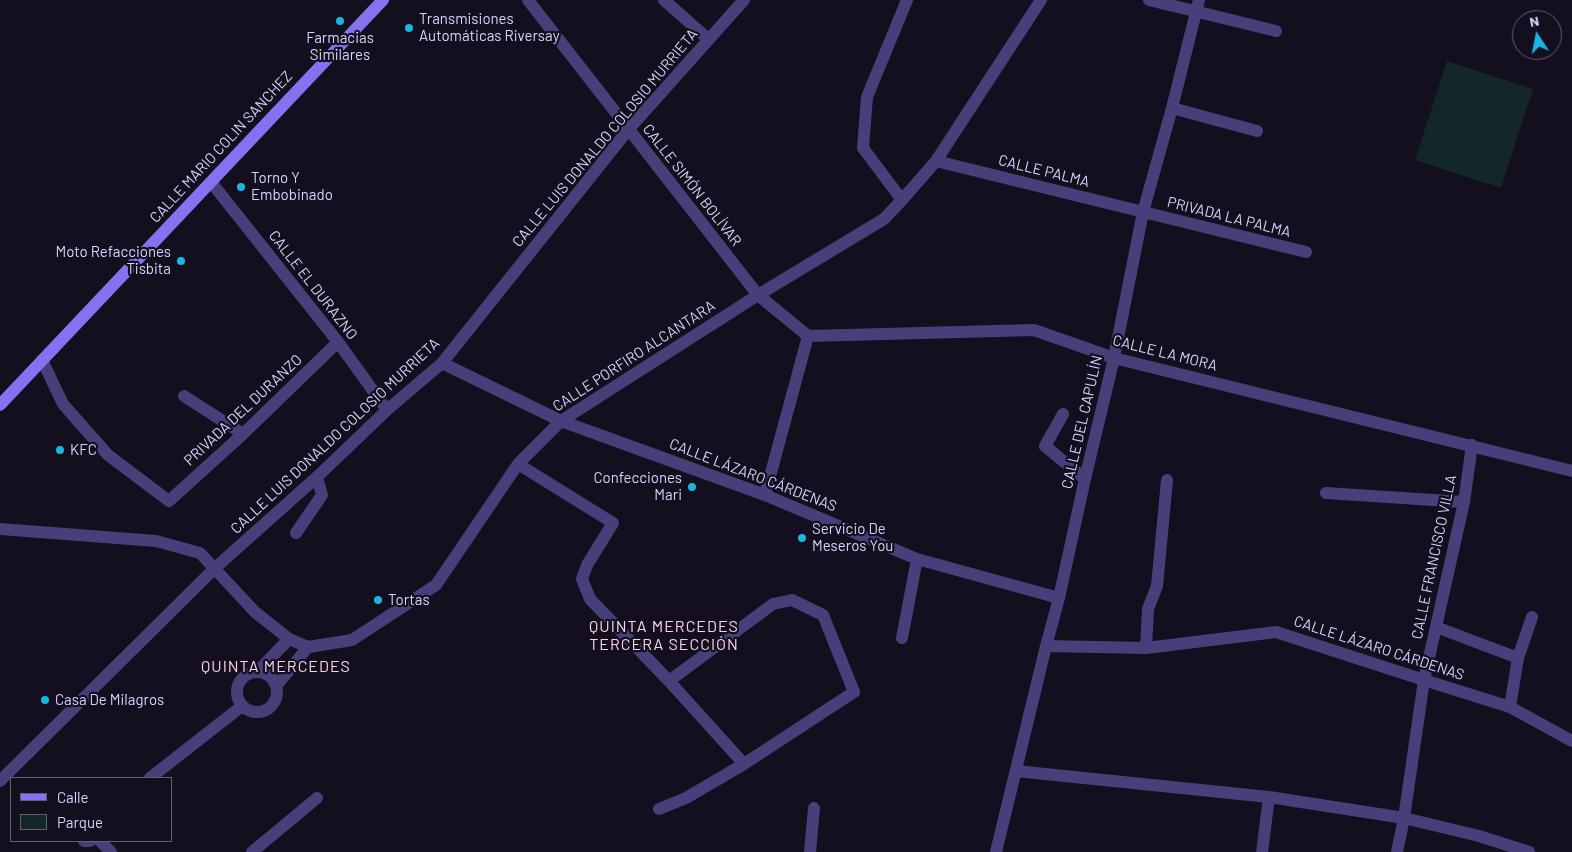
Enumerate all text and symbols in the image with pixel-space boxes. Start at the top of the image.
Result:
place label: Transmisiones Automáticas Riversay [419,10,560,45]
north arrow [1512,10,1562,60]
text: N [1528,12,1540,30]
marker: Farmacias Similares [334,15,346,27]
marker: Transmisiones Automáticas Riversay [403,22,415,34]
street label: CALLE LUIS DONALDO COLOSIO MURRIETA [508,25,702,251]
place label: Farmacias Similares [306,29,374,64]
street label: CALLE MARIO COLIN SANCHEZ [146,67,296,227]
street label: CALLE SIMÓN BOLÍVAR [639,120,745,250]
street label: CALLE PALMA [997,151,1091,191]
place label: Torno Y Embobinado [251,169,333,204]
marker: Torno Y Embobinado [235,181,247,193]
street label: PRIVADA LA PALMA [1165,193,1293,241]
street label: CALLE EL DURAZNO [265,227,361,343]
place label: Moto Refacciones Tisbita [55,243,171,278]
marker: Moto Refacciones Tisbita [175,255,187,267]
street label: CALLE PORFIRO ALCANTARA [549,297,719,415]
street label: CALLE LA MORA [1111,331,1219,375]
street label: CALLE LUIS DONALDO COLOSIO MURRIETA [227,334,443,538]
street label: PRIVADA DEL DURANZO [180,351,306,469]
street label: CALLE DEL CAPULÍN [1058,353,1106,491]
street label: CALLE LÁZARO CÁRDENAS [667,435,839,515]
place label: KFC [70,441,97,459]
marker: KFC [54,444,66,456]
place label: Confecciones Mari [593,469,682,504]
street label: CALLE FRANCISCO VILLA [1408,473,1460,641]
marker: Confecciones Mari [686,481,698,493]
place label: Servicio De Meseros You [812,520,893,555]
marker: Servicio De Meseros You [796,532,808,544]
place label: Tortas [388,591,430,609]
marker: Tortas [372,594,384,606]
street label: CALLE LÁZARO CÁRDENAS [1292,612,1466,684]
district label: QUINTA MERCEDES TERCERA SECCIÓN [587,617,741,655]
district label: QUINTA MERCEDES [199,657,353,677]
place label: Casa De Milagros [55,691,164,709]
marker: Casa De Milagros [39,694,51,706]
legend [10,777,172,842]
text: Calle [57,788,89,806]
text: Parque [57,813,103,831]

